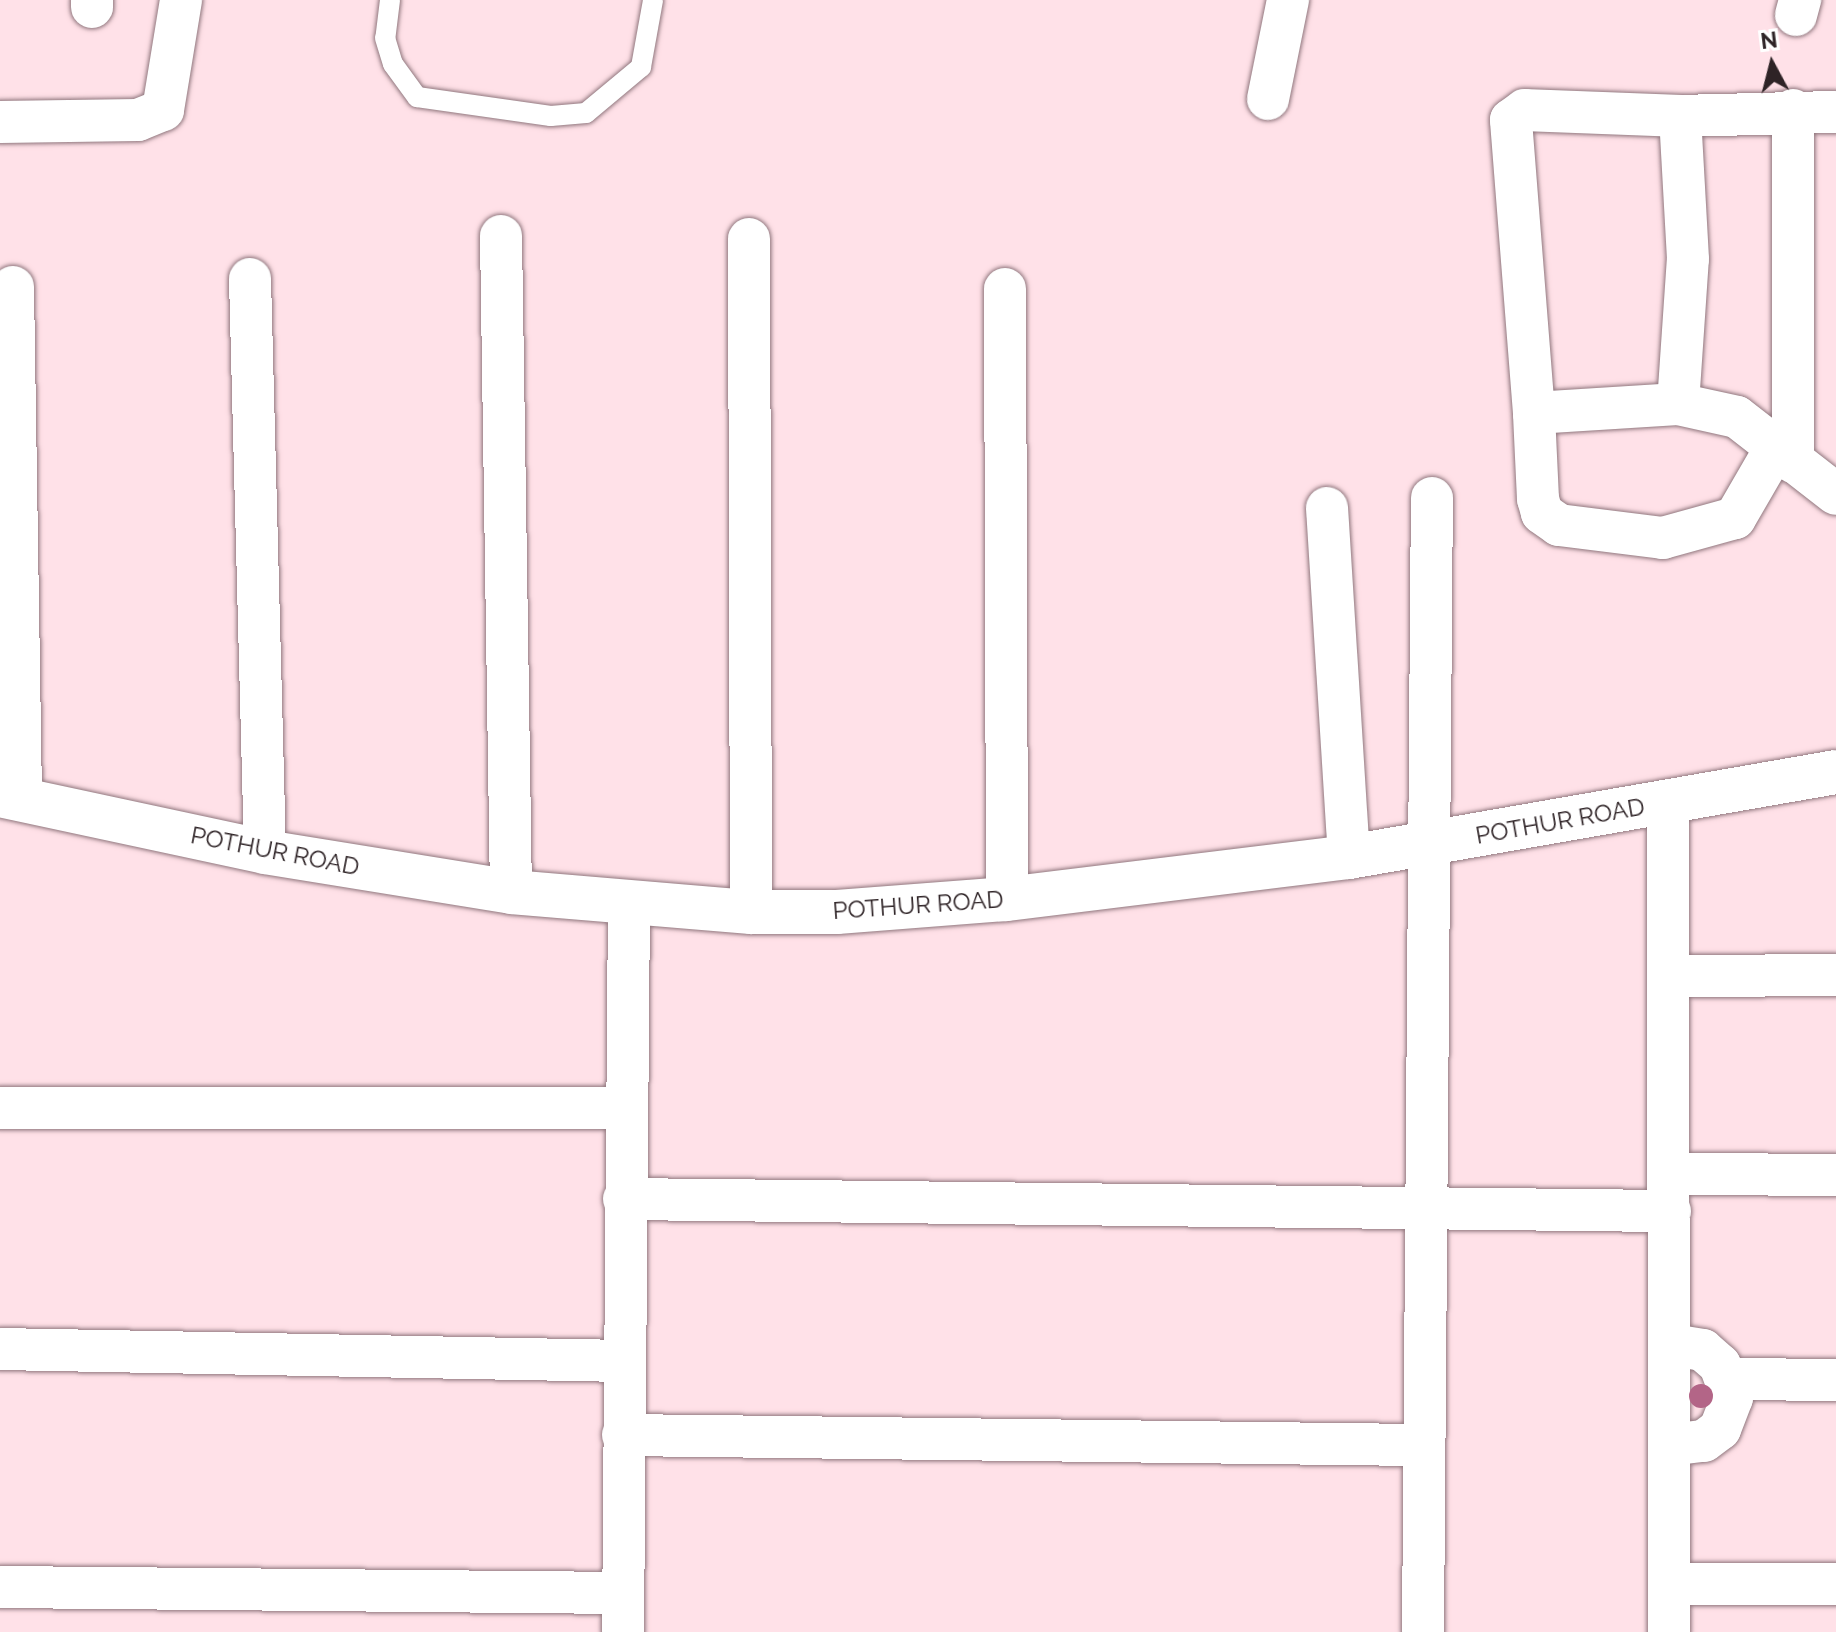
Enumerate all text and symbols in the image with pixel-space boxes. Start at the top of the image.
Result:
north arrow [1732,24,1812,104]
text: N [1759,26,1779,54]
street label: POTHUR ROAD [1473,792,1647,850]
street label: POTHUR ROAD [188,821,362,881]
street label: POTHUR ROAD [832,885,1004,925]

